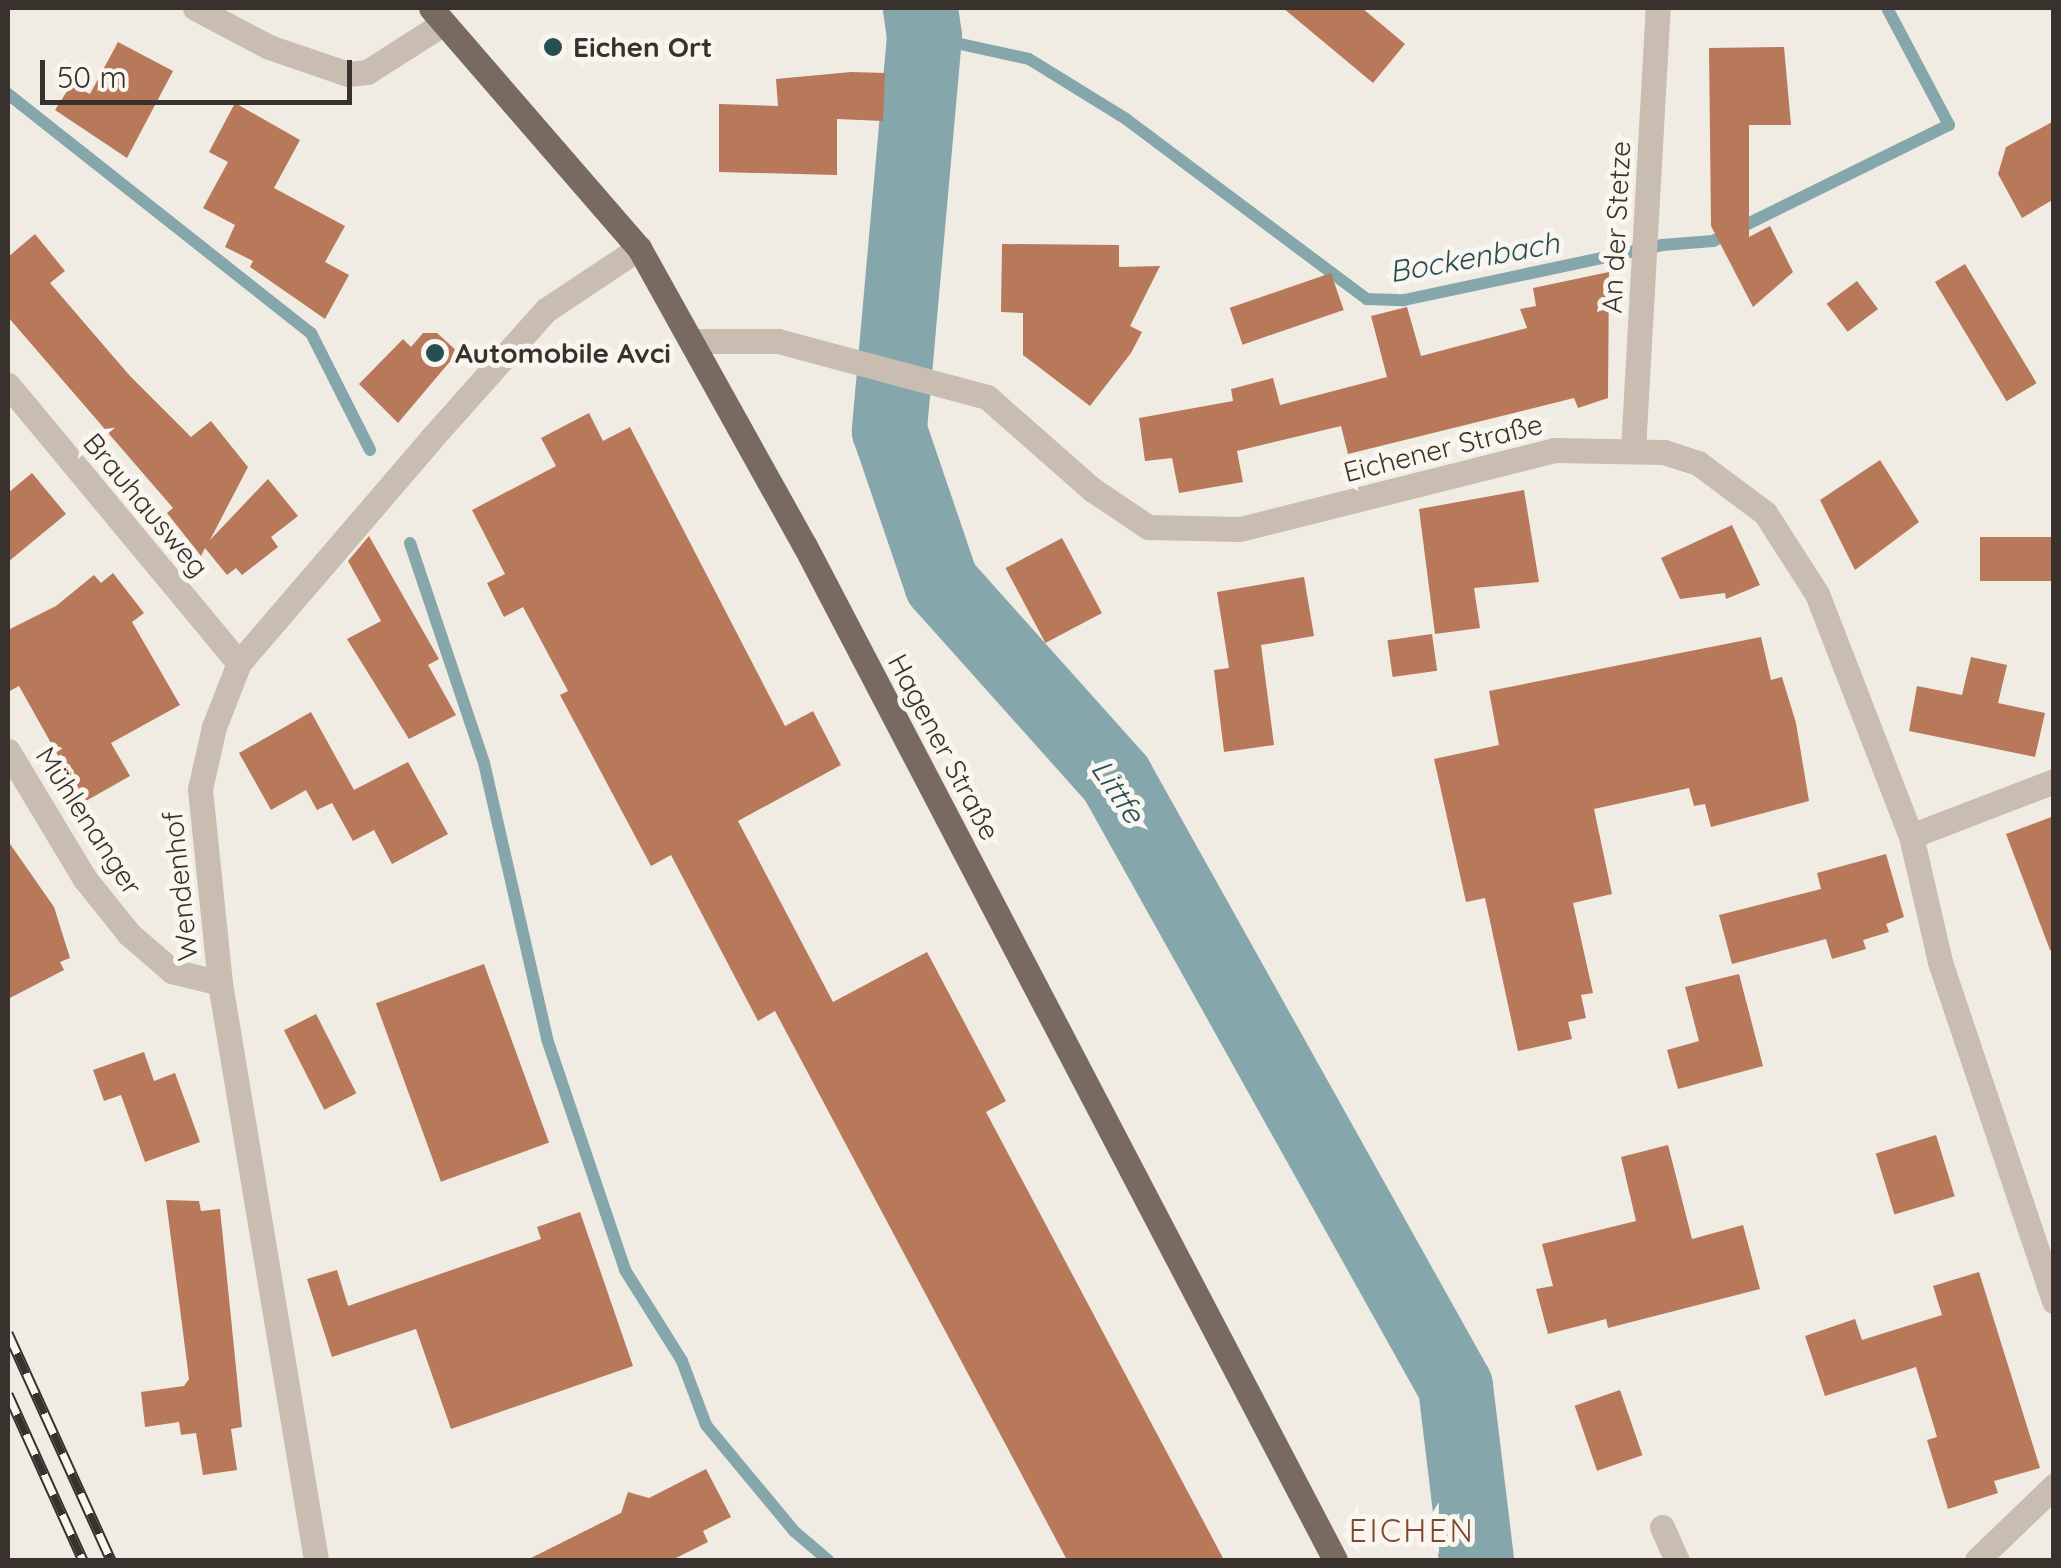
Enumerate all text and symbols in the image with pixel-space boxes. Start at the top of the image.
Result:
place label: Eichen Ort [573,30,712,64]
marker: Eichen Ort [542,36,564,58]
scale bar [45,40,358,102]
text: 50 m [57,58,127,96]
street label: An der Stetze [1595,140,1637,314]
water label: Bockenbach [1386,224,1562,290]
place label: Automobile Avci [455,336,671,370]
marker: Automobile Avci [424,342,446,364]
street label: Eichener Straße [1340,407,1546,489]
street label: Brauhausweg [76,426,216,584]
street label: Hagener Straße [881,648,1007,846]
street label: Mühlenanger [29,741,149,901]
water label: Littfe [1084,753,1152,829]
street label: Wendenhof [155,809,205,963]
district label: EICHEN [1349,1511,1475,1549]

